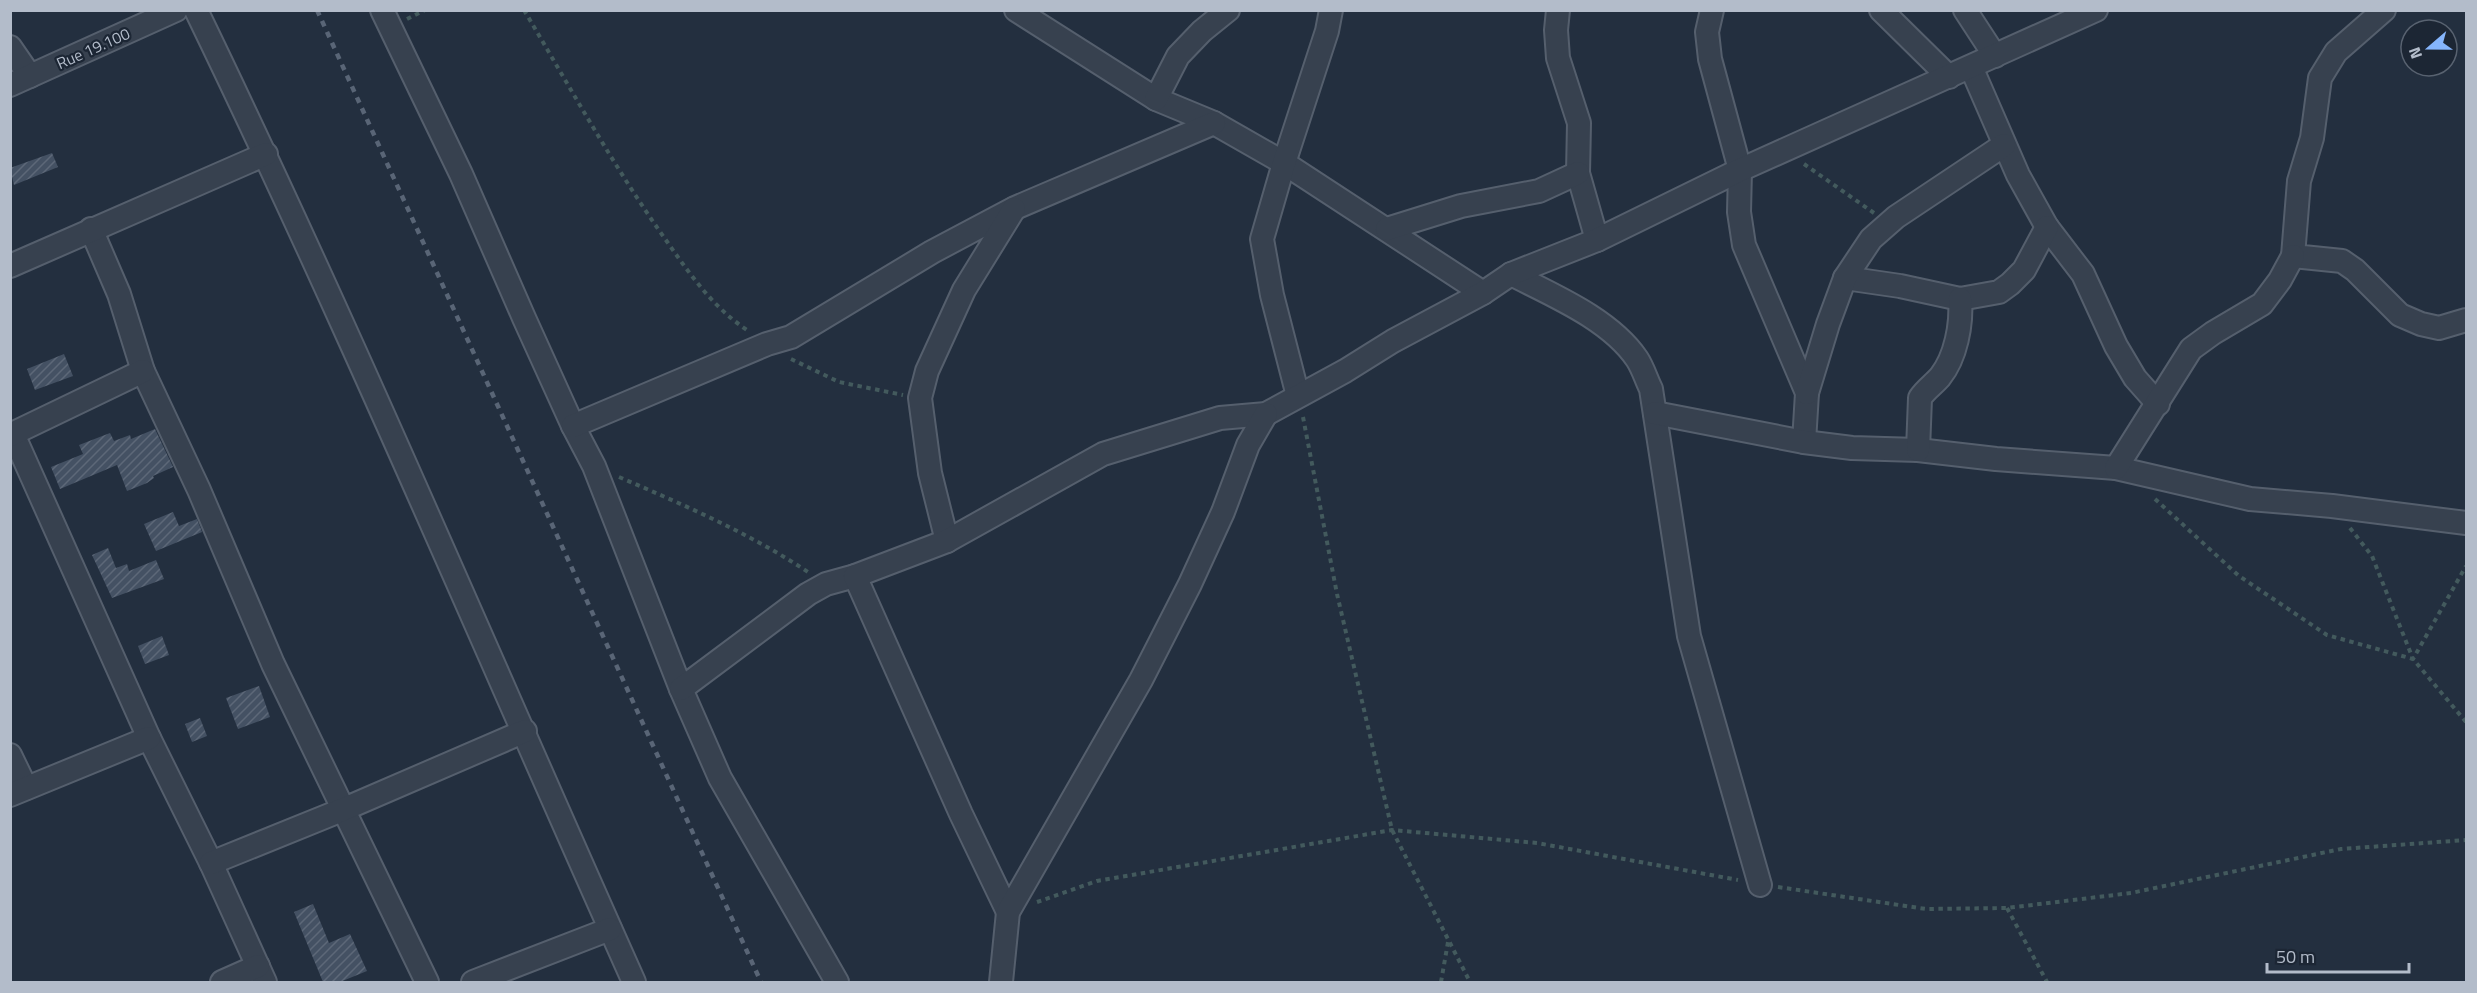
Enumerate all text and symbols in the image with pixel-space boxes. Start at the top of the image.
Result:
north arrow [2399,18,2459,78]
street label: Rue 19.100 [52,21,134,75]
text: N [2402,44,2428,62]
scale bar [2267,936,2410,974]
text: 50 m [2276,943,2315,970]

